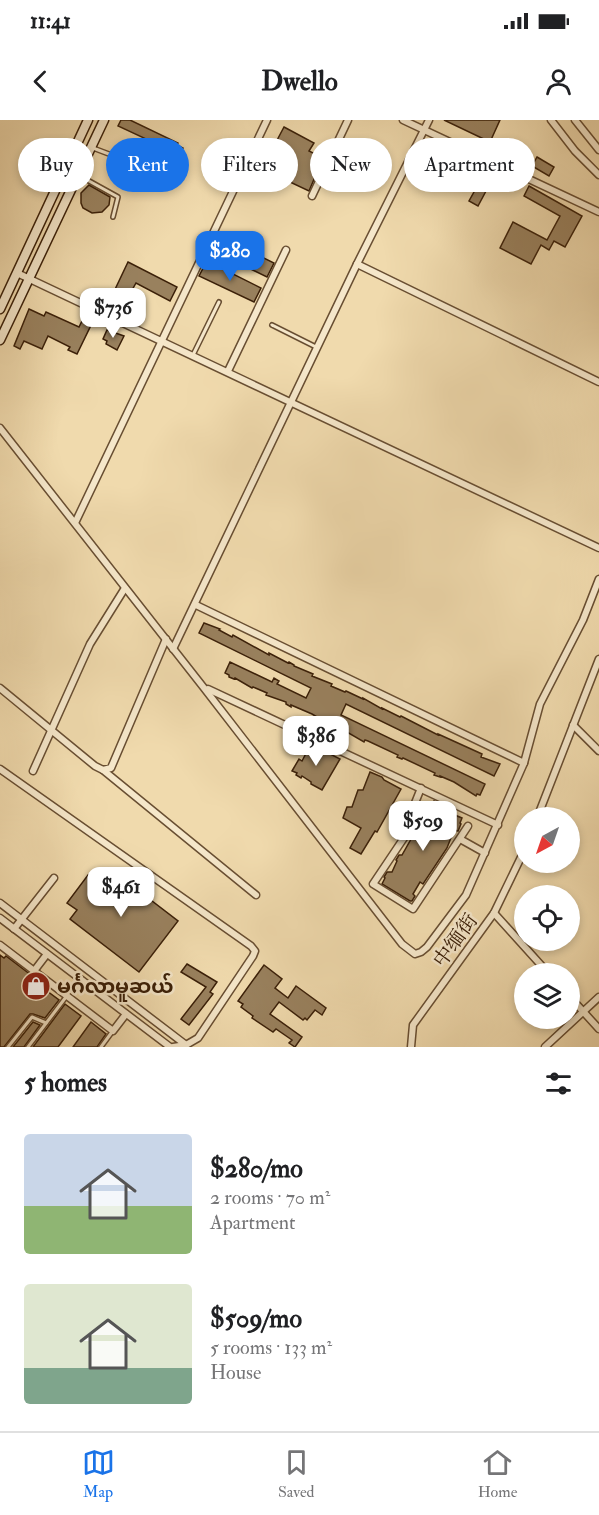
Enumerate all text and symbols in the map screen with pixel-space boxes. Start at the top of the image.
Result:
text: 11:41 [30,7,71,35]
icon: back [24,65,57,98]
text: Dwello [261,65,338,98]
icon: person [542,65,575,98]
chip: Buy [18,138,94,192]
chip: Rent [106,138,189,192]
chip: Filters [201,138,298,192]
chip: New [310,138,392,192]
chip: Apartment [404,138,535,192]
pin: $280 [194,231,266,282]
text: $280 [209,238,251,263]
pin: $736 [77,288,149,339]
text: $736 [94,295,132,320]
pin: $386 [280,716,352,767]
text: $386 [297,723,335,748]
pin: $509 [387,801,459,852]
north arrow [514,807,580,873]
map controls [514,807,580,1029]
text: $509 [403,808,443,833]
pin: $461 [85,867,157,918]
text: $461 [101,874,141,899]
button: locate [514,885,580,951]
street label: 中缅街 [428,909,483,972]
button: layers [514,963,580,1029]
shop icon: မင်္ဂလာမူဆယ် [20,970,52,1002]
place label: မင်္ဂလာမူဆယ် [57,973,173,1002]
text: 5 homes [24,1067,107,1099]
icon: filters [542,1067,575,1100]
text: $280/mo [210,1153,303,1185]
icon: home [72,1158,144,1230]
text: 2 rooms · 70 m² [210,1185,330,1210]
text: Apartment [210,1210,295,1235]
text: $509/mo [210,1303,302,1335]
icon: home [72,1308,144,1380]
text: 5 rooms · 133 m² [210,1335,332,1360]
text: House [210,1360,261,1385]
tab: Map [82,1446,115,1502]
tab: Saved [278,1446,314,1502]
tab: Home [478,1446,517,1502]

